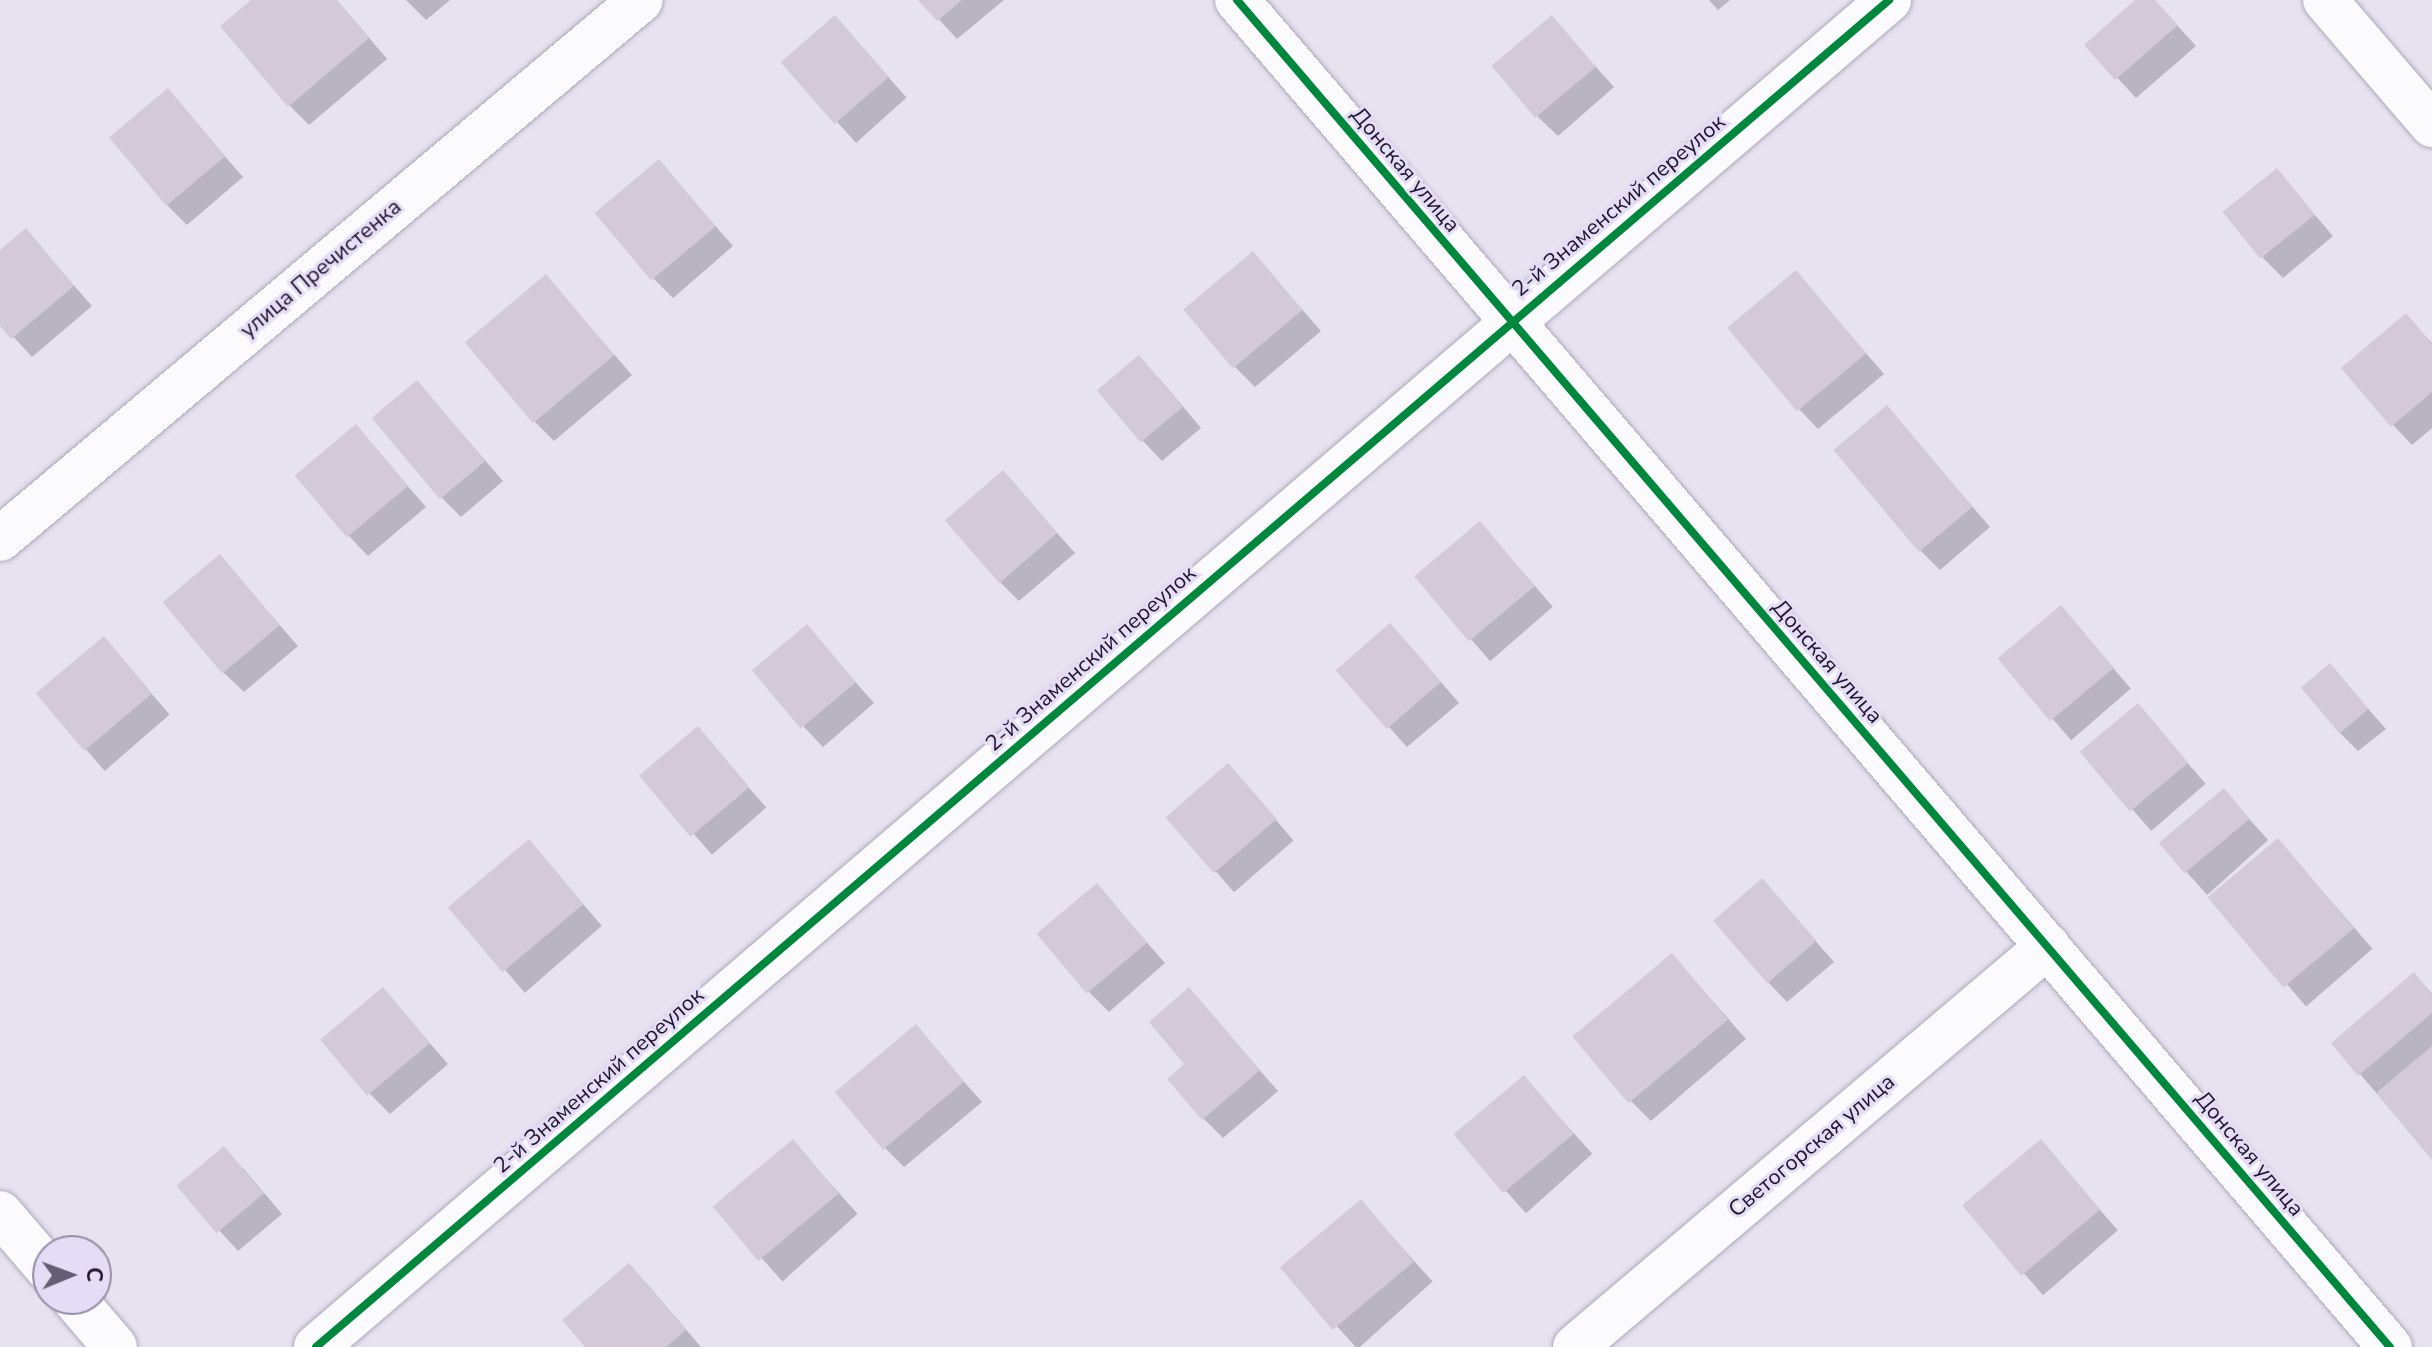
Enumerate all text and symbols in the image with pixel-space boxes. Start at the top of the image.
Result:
street label: Донская улица [1345,102,1465,238]
street label: 2-й Знаменский переулок [1507,109,1731,303]
street label: улица Пречистенка [235,194,407,344]
street label: 2-й Знаменский переулок [981,561,1201,757]
street label: Донская улица [1766,595,1888,729]
street label: 2-й Знаменский переулок [489,983,709,1179]
street label: Светогорская улица [1724,1069,1900,1223]
street label: Донская улица [2189,1086,2309,1222]
north arrow [32,1235,112,1315]
text: С [79,1267,109,1282]

